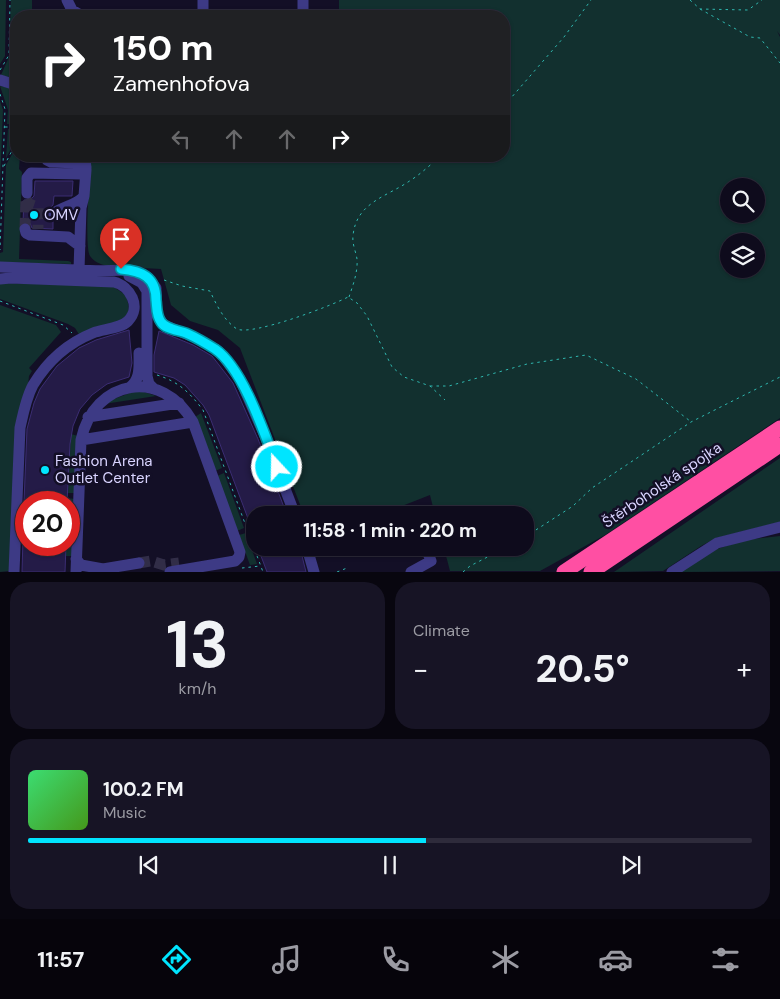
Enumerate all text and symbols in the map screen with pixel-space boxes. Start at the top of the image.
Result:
text: 150 m [113,25,213,71]
icon: right [30,30,95,95]
text: Zamenhofova [113,69,250,98]
icon: left [167,125,195,153]
icon: ahead [220,125,248,153]
icon: ahead [273,125,301,153]
icon: right [326,125,354,153]
map controls [720,178,765,278]
button: search [720,178,765,223]
place label: OMV [44,205,78,225]
marker: OMV [28,209,40,221]
pin [100,218,142,269]
icon: arrive [107,225,135,253]
button: layers [720,233,765,278]
street label: Štěrboholská spojka [598,438,726,532]
position arrow [250,440,302,492]
place label: Fashion Arena Outlet Center [55,451,152,488]
marker: Fashion Arena Outlet Center [39,464,51,476]
speed limit sign: 20 [15,491,80,556]
text: 11:58 · 1 min · 220 m [303,518,477,543]
text: 13 [166,603,229,687]
text: Climate [413,620,470,641]
text: 20.5° [535,644,630,694]
text: − [413,651,428,688]
text: + [737,651,752,688]
text: km/h [179,678,216,699]
text: 100.2 FM [103,777,184,802]
text: Music [103,802,147,823]
icon: previous [135,851,163,879]
icon: pause [376,851,404,879]
icon: next [617,851,645,879]
icon: directions [159,942,194,977]
icon: music [269,942,304,977]
icon: phone [378,942,413,977]
icon: climate [488,942,523,977]
icon: car [598,942,633,977]
icon: filters [708,942,743,977]
text: 11:57 [37,945,84,974]

